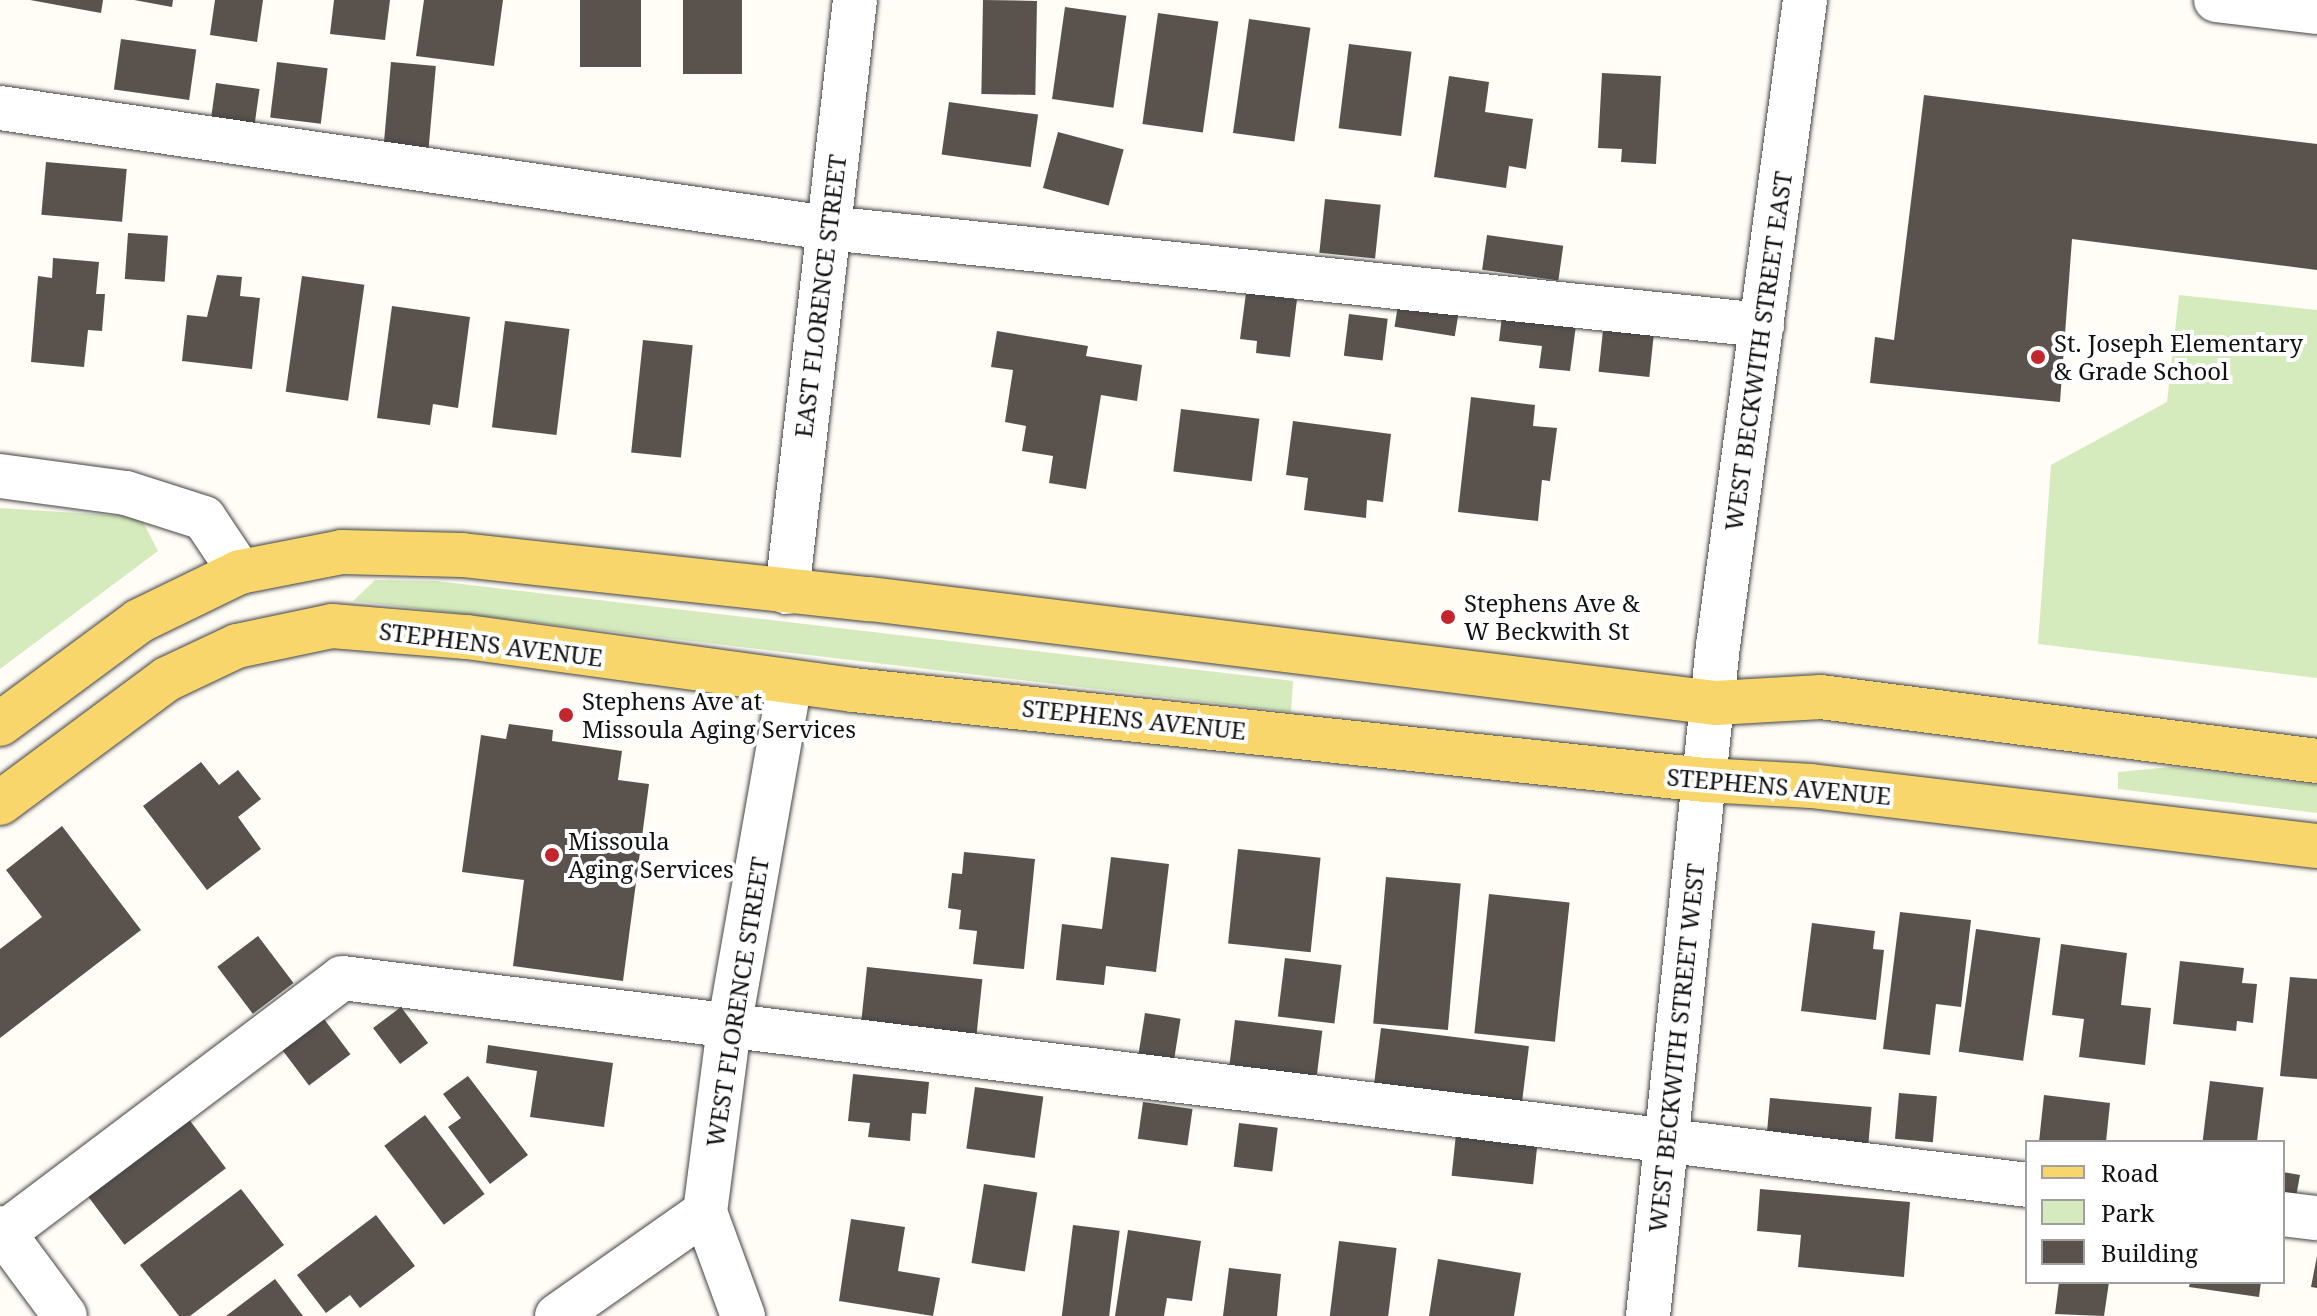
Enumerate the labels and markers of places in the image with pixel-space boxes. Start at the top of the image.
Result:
place label: St. Joseph Elementary & Grade School [2054,329,2303,385]
marker: St. Joseph Elementary & Grade School [2029,348,2047,366]
place label: Stephens Ave & W Beckwith St [1464,589,1640,645]
marker: Stephens Ave & W Beckwith St [1439,608,1457,626]
place label: Stephens Ave at Missoula Aging Services [582,687,856,743]
marker: Stephens Ave at Missoula Aging Services [557,706,575,724]
place label: Missoula Aging Services [568,827,734,883]
marker: Missoula Aging Services [543,846,561,864]

